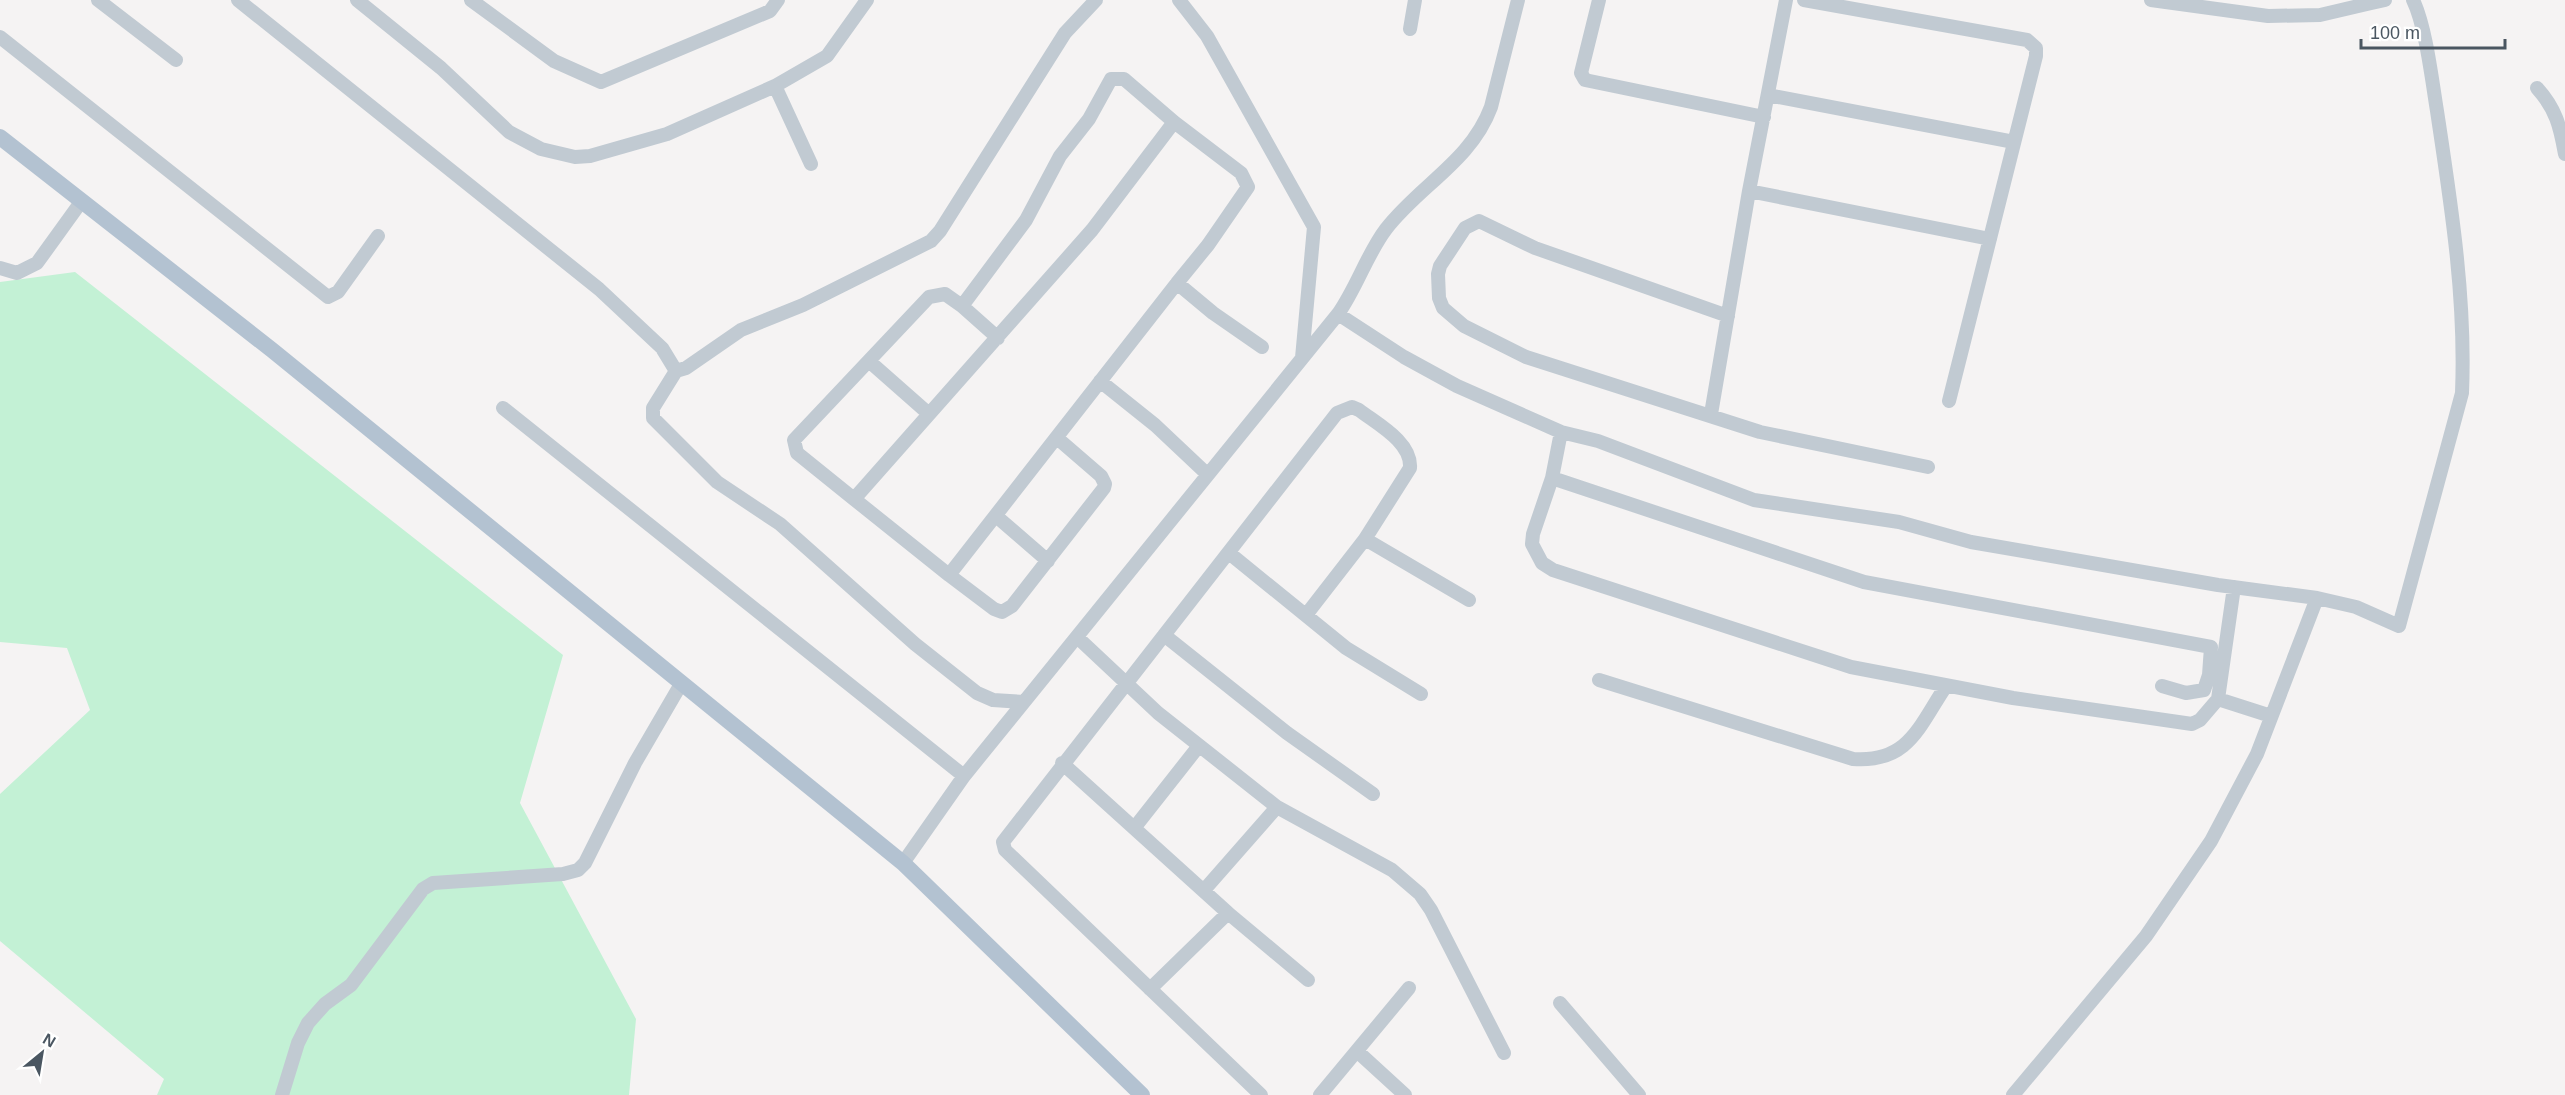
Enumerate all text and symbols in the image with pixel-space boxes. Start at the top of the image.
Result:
scale bar [2361,12,2505,50]
text: 100 m [2370,23,2420,43]
north arrow [12,1023,72,1083]
text: N [40,1030,59,1051]

